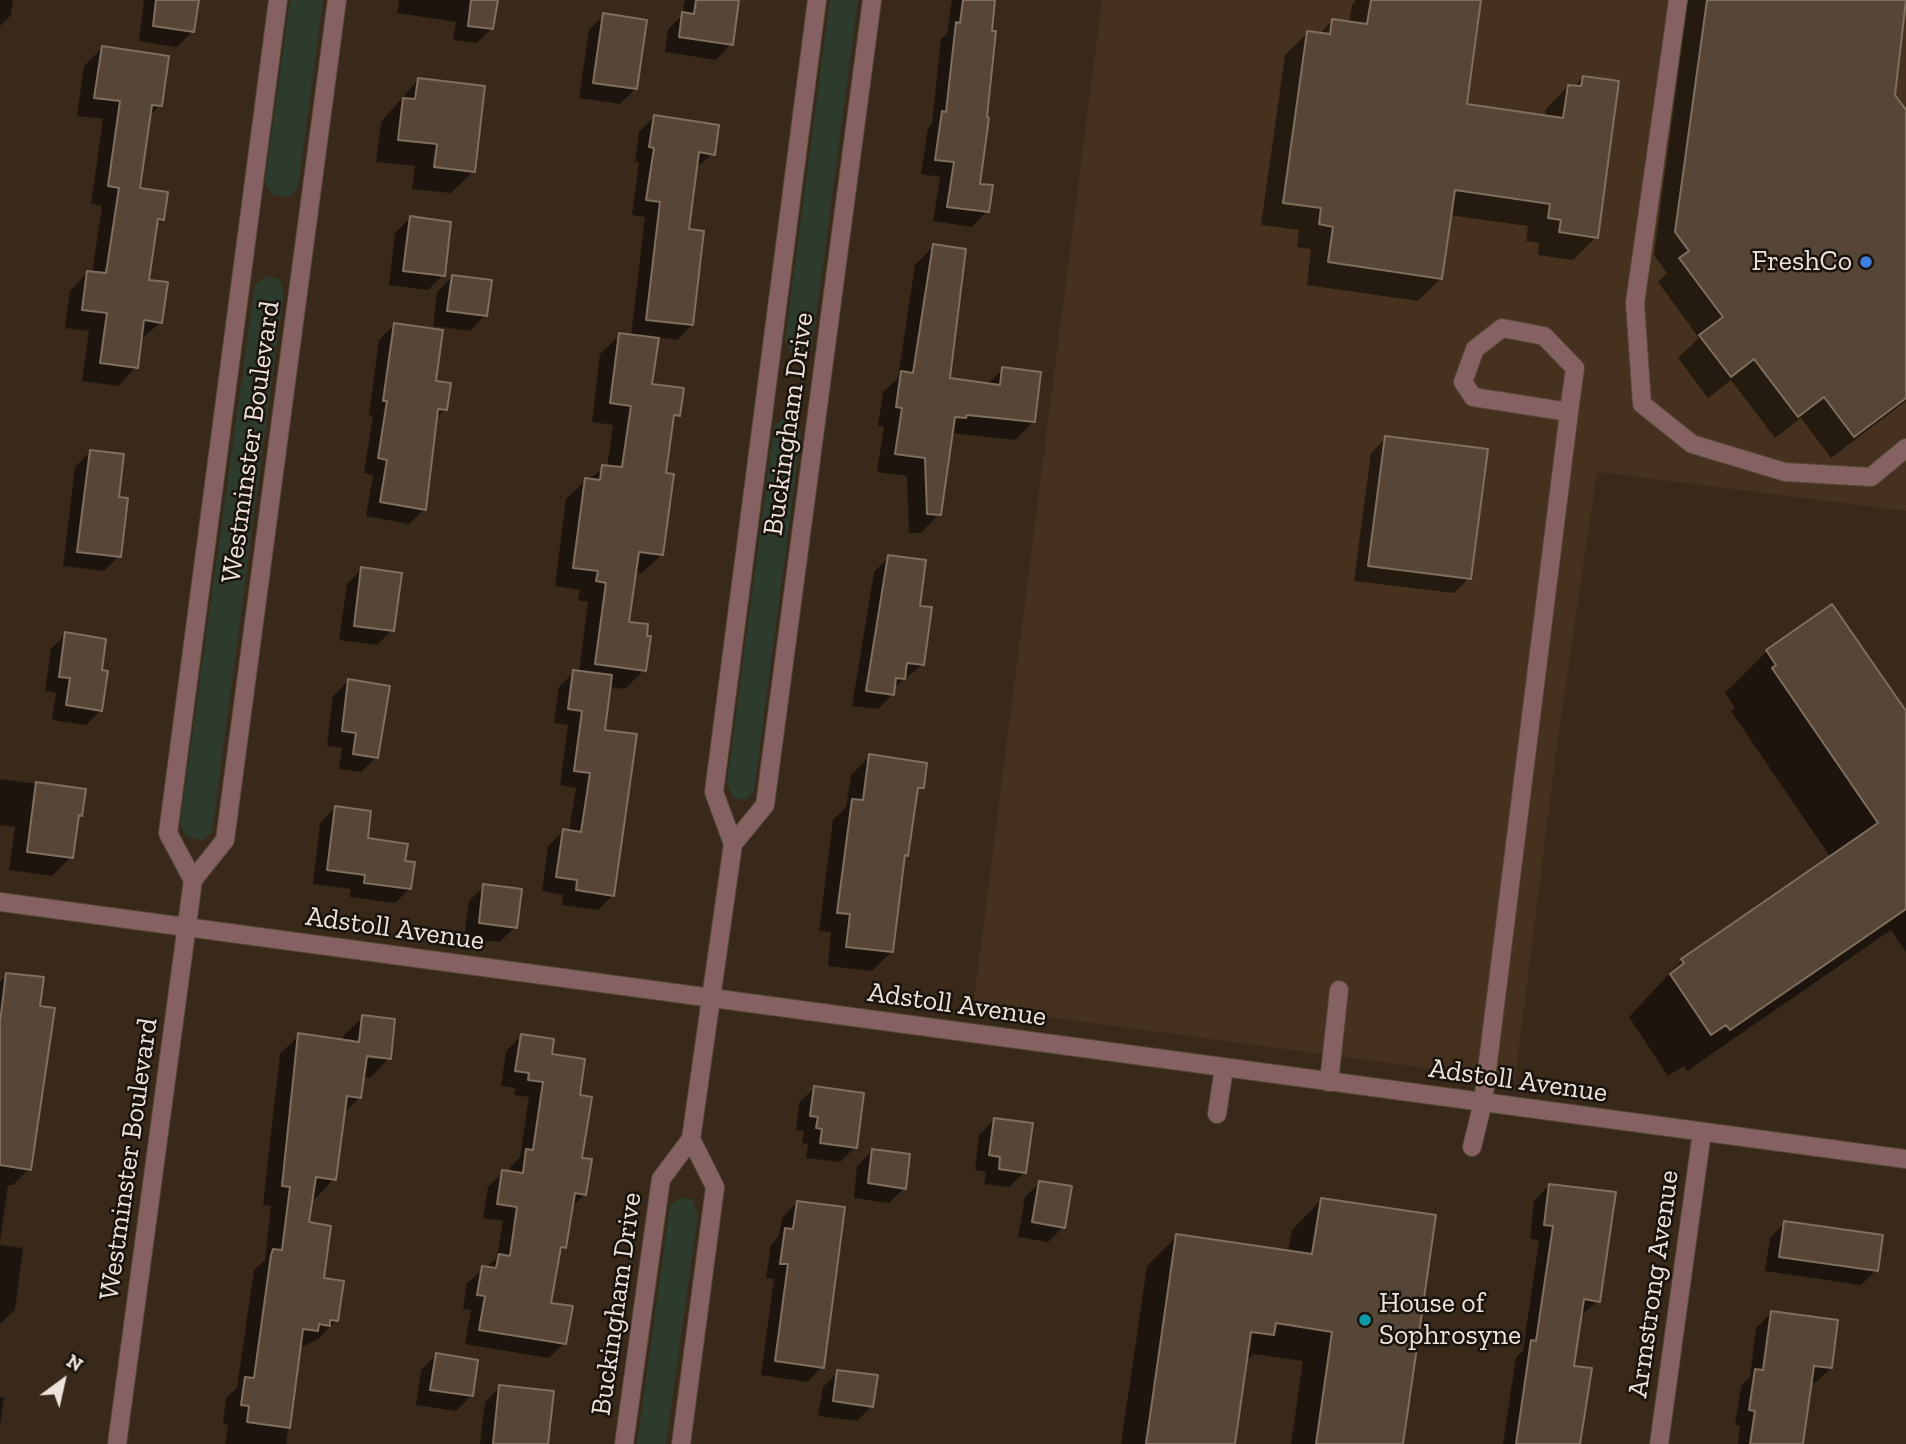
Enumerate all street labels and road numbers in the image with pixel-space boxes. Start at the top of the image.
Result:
street label: Westminster Boulevard [215,299,287,585]
street label: Buckingham Drive [757,310,821,538]
street label: Adstoll Avenue [303,900,487,958]
street label: Adstoll Avenue [865,976,1049,1034]
street label: Westminster Boulevard [93,1016,165,1302]
street label: Adstoll Avenue [1426,1052,1610,1110]
street label: Armstrong Avenue [1621,1168,1687,1400]
street label: Buckingham Drive [585,1190,649,1418]

